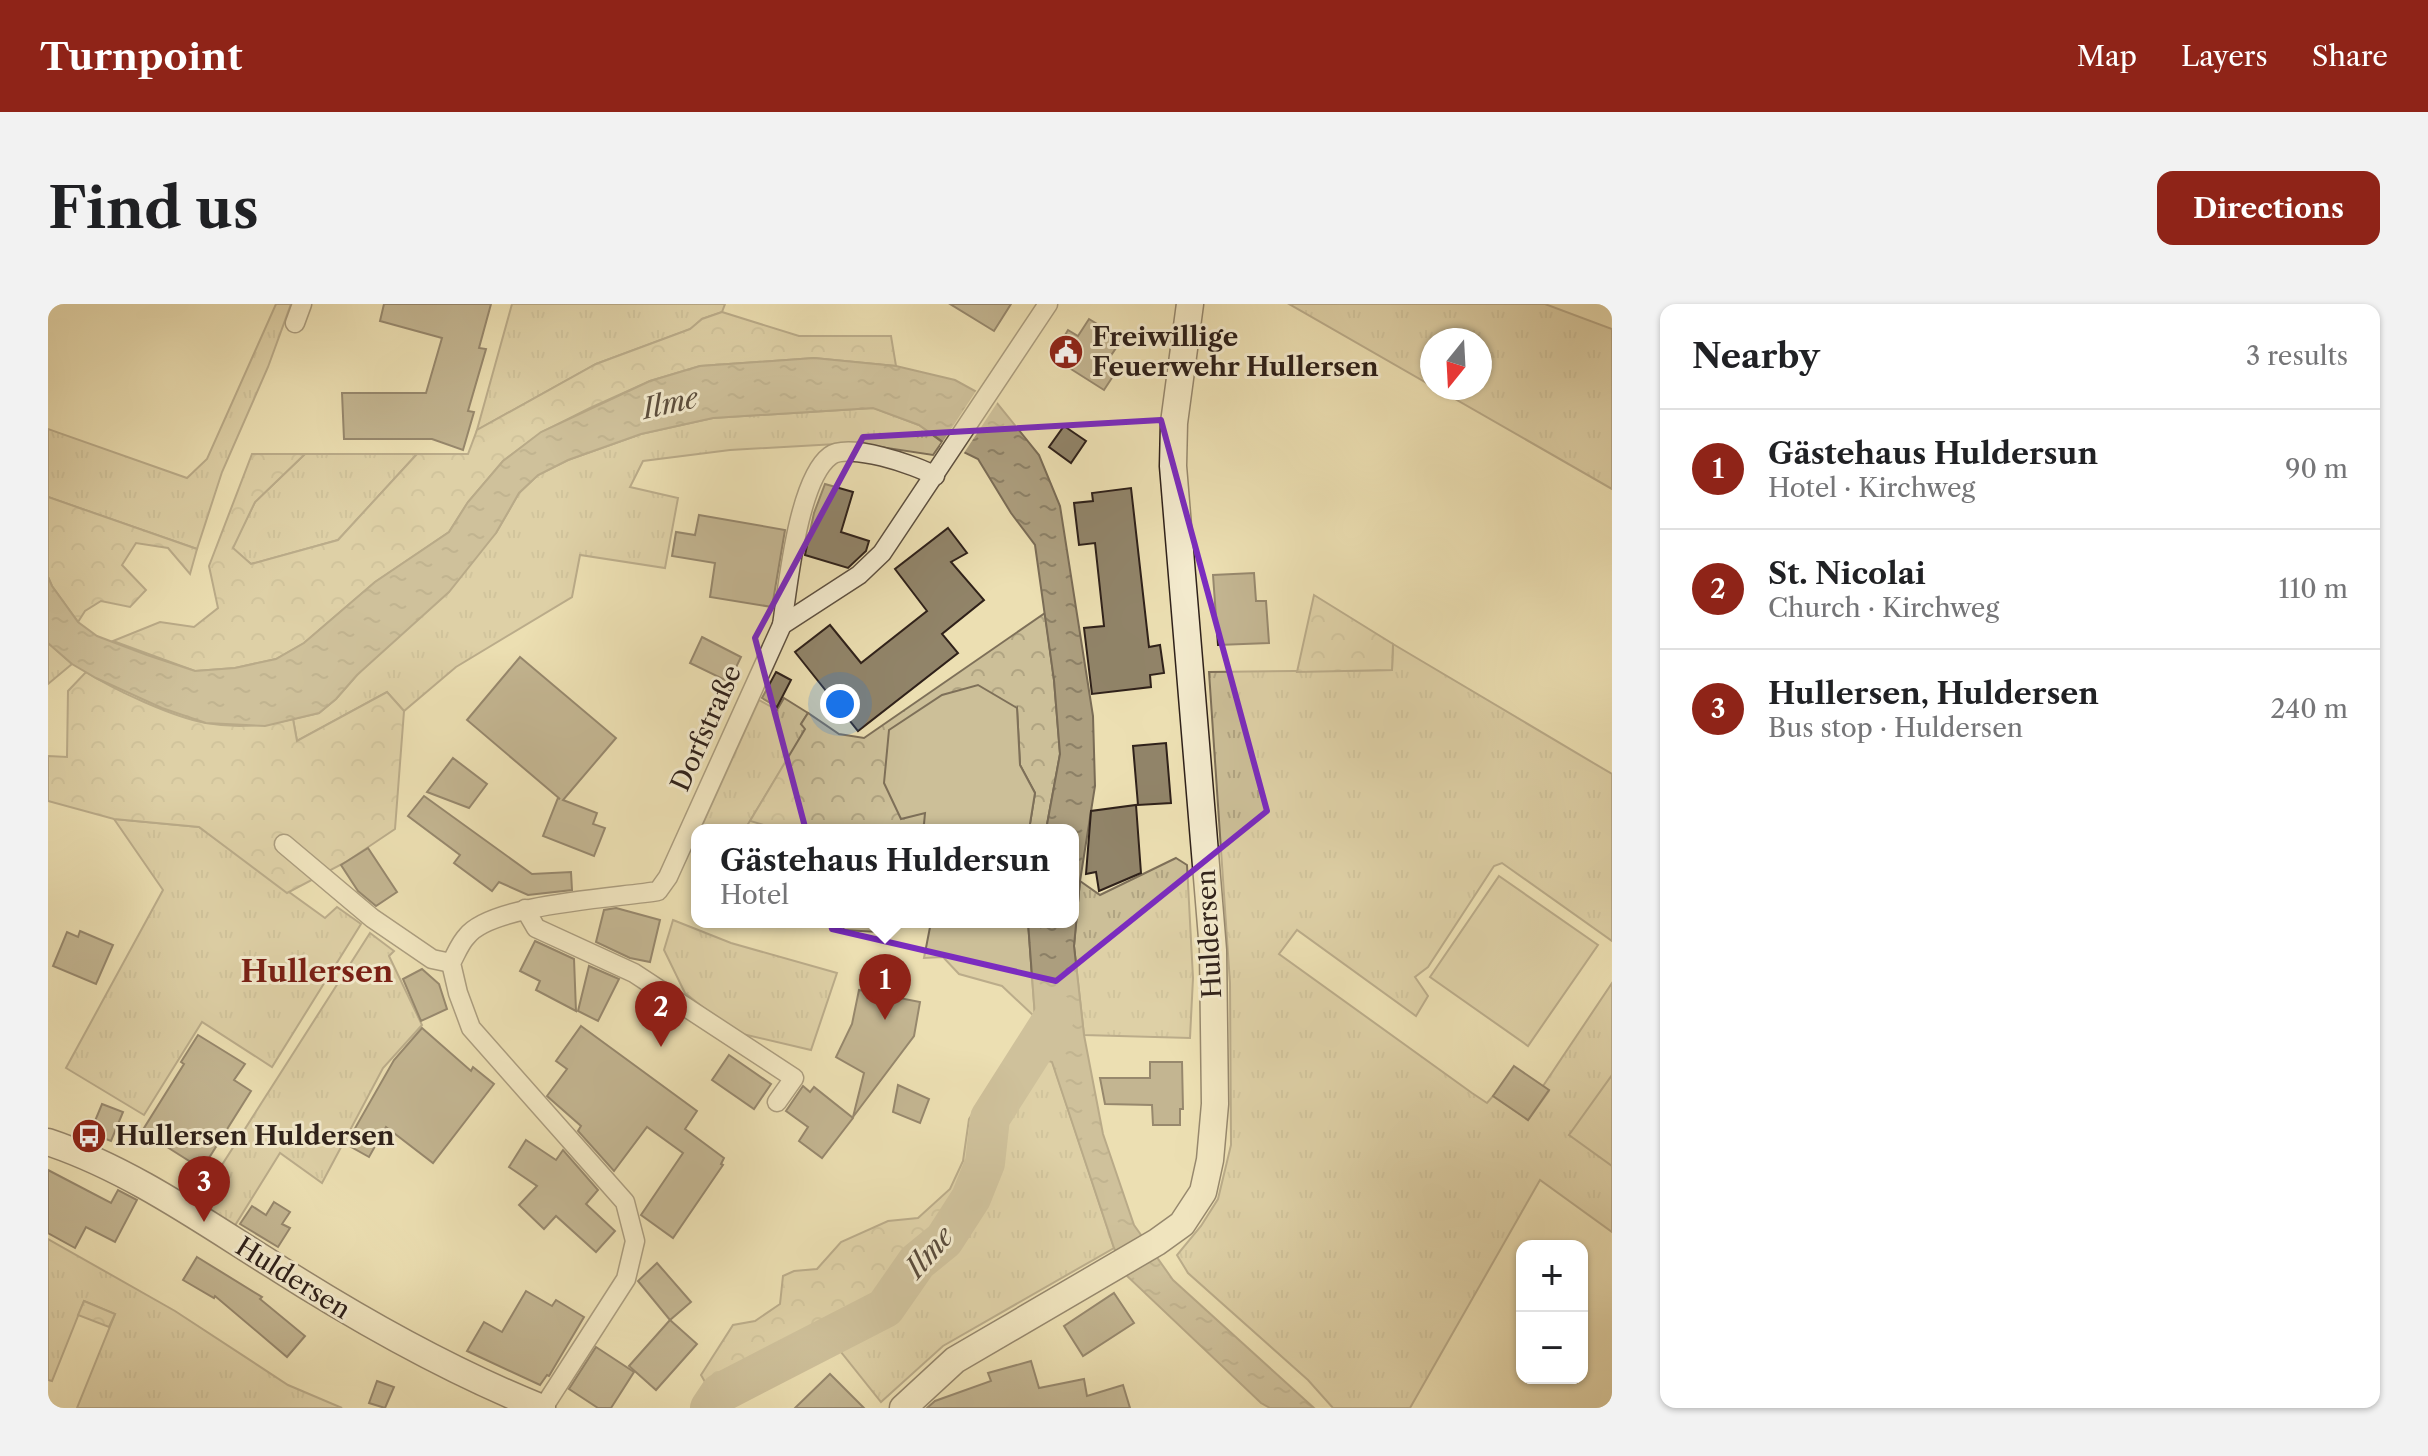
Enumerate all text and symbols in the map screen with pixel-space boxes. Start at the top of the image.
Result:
text: Turnpoint [40,33,242,80]
text: Map [2077,39,2137,73]
text: Layers [2181,39,2268,73]
text: Share [2312,39,2388,73]
button: Directions [2157,171,2380,245]
text: Find us [48,174,259,243]
place label: Freiwillige Feuerwehr Hullersen [1092,321,1379,383]
north arrow [1420,328,1492,400]
public building icon: Freiwillige Feuerwehr Hullersen [1047,333,1085,371]
text: Nearby [1692,335,1820,377]
text: 3 results [2246,340,2348,372]
water label: Ilme [637,380,703,426]
text: Gästehaus Huldersun [1768,435,2098,472]
text: 1 [1712,453,1724,485]
text: 90 m [2285,453,2348,485]
text: Hotel · Kirchweg [1768,472,1975,504]
text: St. Nicolai [1768,555,1926,592]
text: 2 [1710,573,1726,605]
text: 110 m [2279,573,2348,605]
text: Church · Kirchweg [1768,592,1999,624]
street label: Dorfstraße [664,660,748,796]
text: Hullersen, Huldersen [1768,675,2099,712]
your location [820,684,860,724]
text: 3 [1711,693,1725,725]
text: 240 m [2270,693,2348,725]
text: Bus stop · Huldersen [1768,712,2023,744]
popup [691,824,1079,928]
text: Gästehaus Huldersun [720,842,1050,879]
street label: Huldersen [1190,869,1228,999]
text: Hotel [720,879,789,911]
district label: Hullersen [241,953,394,990]
pin: 1 [859,954,911,1020]
pin: 2 [635,981,687,1047]
bus stop icon: Hullersen Huldersen [70,1117,108,1155]
place label: Hullersen Huldersen [115,1120,395,1152]
pin: 3 [178,1156,230,1222]
water label: Ilme [896,1219,961,1286]
street label: Huldersen [230,1230,356,1326]
map controls [1516,1240,1588,1384]
button: + [1516,1240,1588,1312]
button: − [1516,1312,1588,1384]

